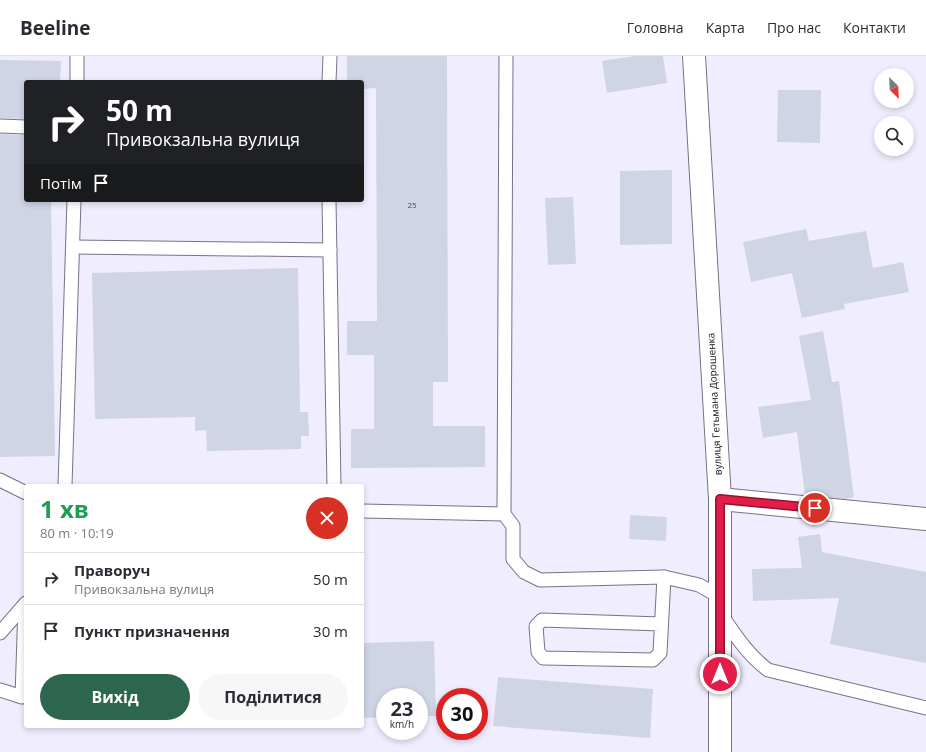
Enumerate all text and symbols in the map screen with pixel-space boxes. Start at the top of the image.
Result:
text: Beeline [20,15,91,41]
text: Головна [627,18,684,37]
text: Карта [706,18,745,37]
text: Про нас [767,18,821,37]
text: Контакти [843,18,906,37]
north arrow [874,68,914,108]
map controls [874,68,914,156]
text: 50 m [106,91,173,129]
icon: right [40,96,92,148]
button: search [874,116,914,156]
text: Привокзальна вулиця [106,127,300,151]
icon: arrive [90,172,112,194]
text: Потім [40,173,82,193]
house number: 25 [407,199,417,210]
street label: вулиця Гетьмана Дорошенка [703,332,725,476]
pin [798,491,832,525]
text: 1 хв [40,492,89,525]
button: close [306,497,348,539]
icon: arrive [804,497,826,519]
text: 80 m · 10:19 [40,524,114,542]
text: Праворуч [74,560,150,580]
icon: right [40,568,62,590]
text: 50 m [313,569,348,589]
text: Привокзальна вулиця [74,580,214,598]
icon: arrive [40,620,62,642]
text: Пункт призначення [74,621,230,641]
text: 30 m [313,621,348,641]
position arrow [699,653,741,695]
button: Вихід [40,674,190,720]
button: Поділитися [198,674,348,720]
speed limit sign: 30 [436,688,488,740]
text: 23 [391,695,413,722]
text: km/h [390,717,414,731]

